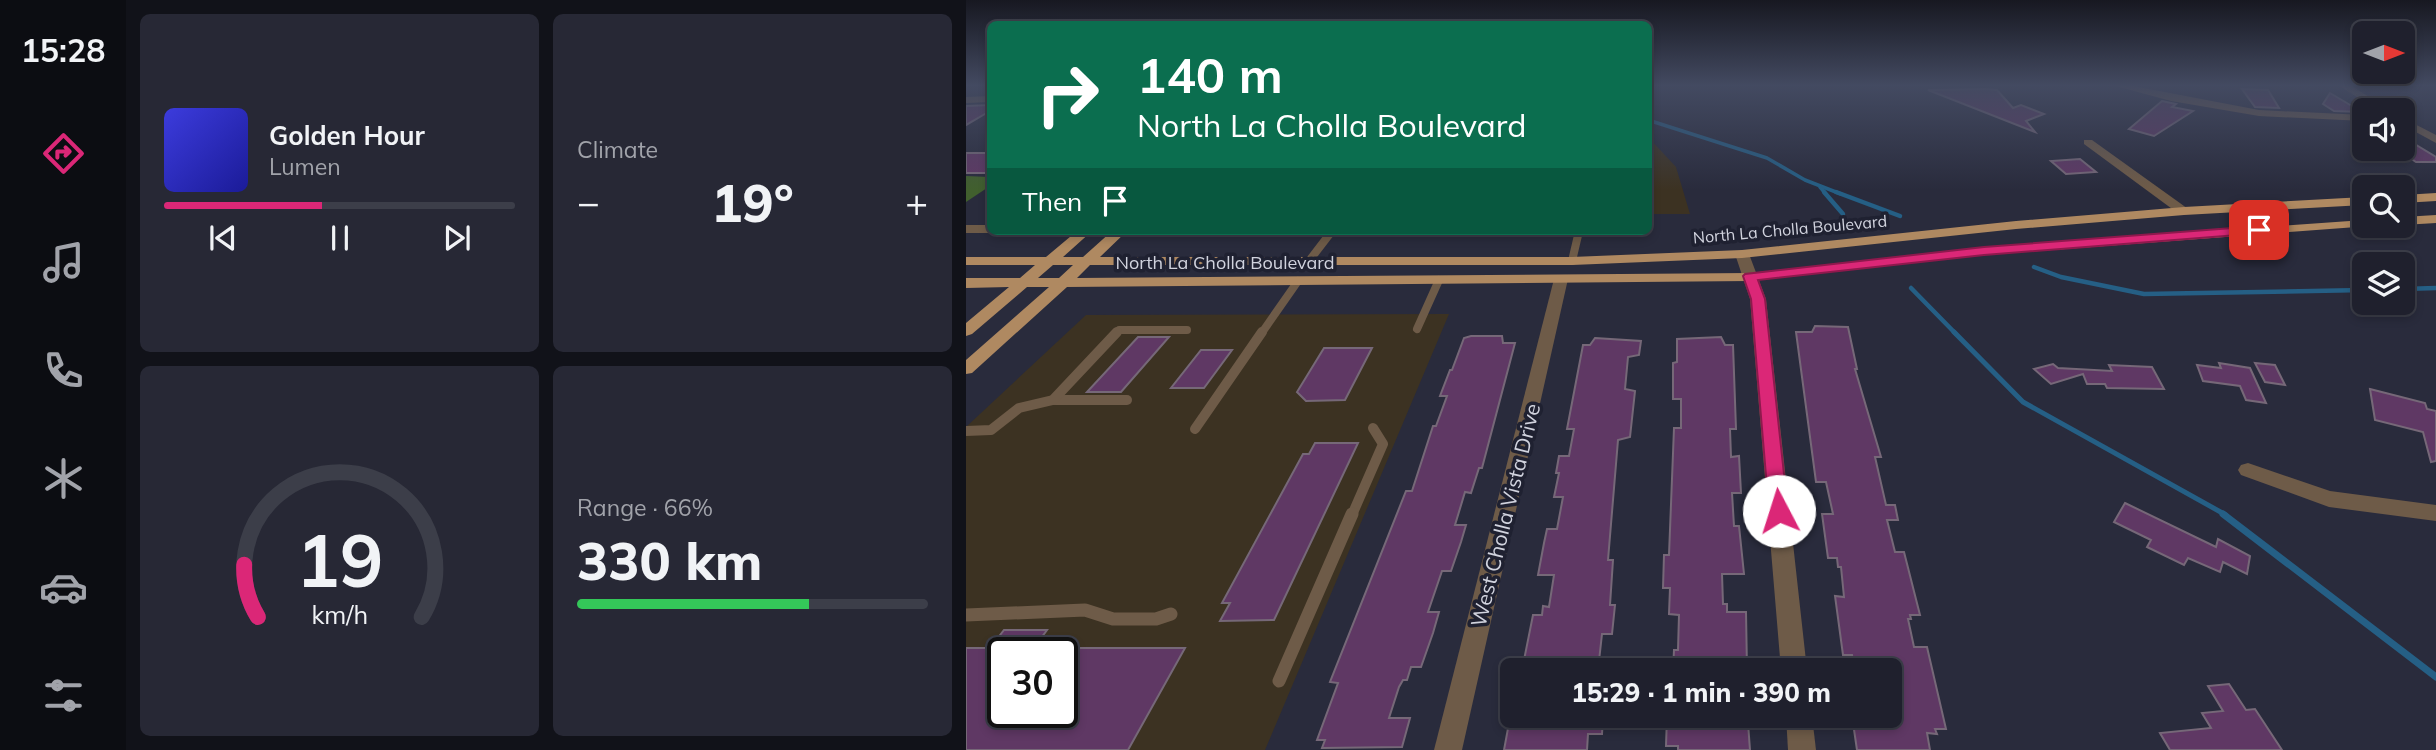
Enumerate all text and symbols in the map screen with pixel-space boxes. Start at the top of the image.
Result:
north arrow [2352,21,2415,84]
map controls [2352,21,2415,315]
text: 15:28 [21,30,105,70]
text: 140 m [1137,44,1283,105]
icon: right [1022,49,1113,140]
button: sound [2352,98,2415,161]
text: North La Cholla Boulevard [1137,105,1526,145]
text: Golden Hour [269,119,425,152]
icon: directions [39,129,88,178]
text: Climate [577,135,658,164]
text: Lumen [269,152,341,181]
text: 19° [711,170,794,235]
button: search [2352,175,2415,238]
text: − [577,178,600,226]
text: + [905,178,928,226]
icon: arrive [1096,182,1134,220]
text: Then [1022,185,1082,218]
pin [2229,200,2289,260]
street label: North La Cholla Boulevard [1692,211,1888,247]
icon: arrive [2240,211,2278,249]
icon: previous [204,219,242,257]
icon: pause [321,219,359,257]
icon: next [438,219,476,257]
icon: music [39,238,88,287]
street label: North La Cholla Boulevard [1115,251,1335,274]
button: layers [2352,252,2415,315]
icon: phone [39,346,88,395]
street label: West Cholla Vista Drive [1465,400,1545,630]
icon: climate [39,454,88,503]
position arrow [1742,474,1816,548]
text: Range · 66% [577,493,713,522]
text: 19 [296,514,383,605]
text: 330 km [577,528,762,593]
icon: car [39,563,88,612]
text: km/h [311,599,368,630]
speed limit sign: 30 [987,637,1078,728]
icon: filters [39,671,88,720]
text: 15:29 · 1 min · 390 m [1571,676,1831,709]

